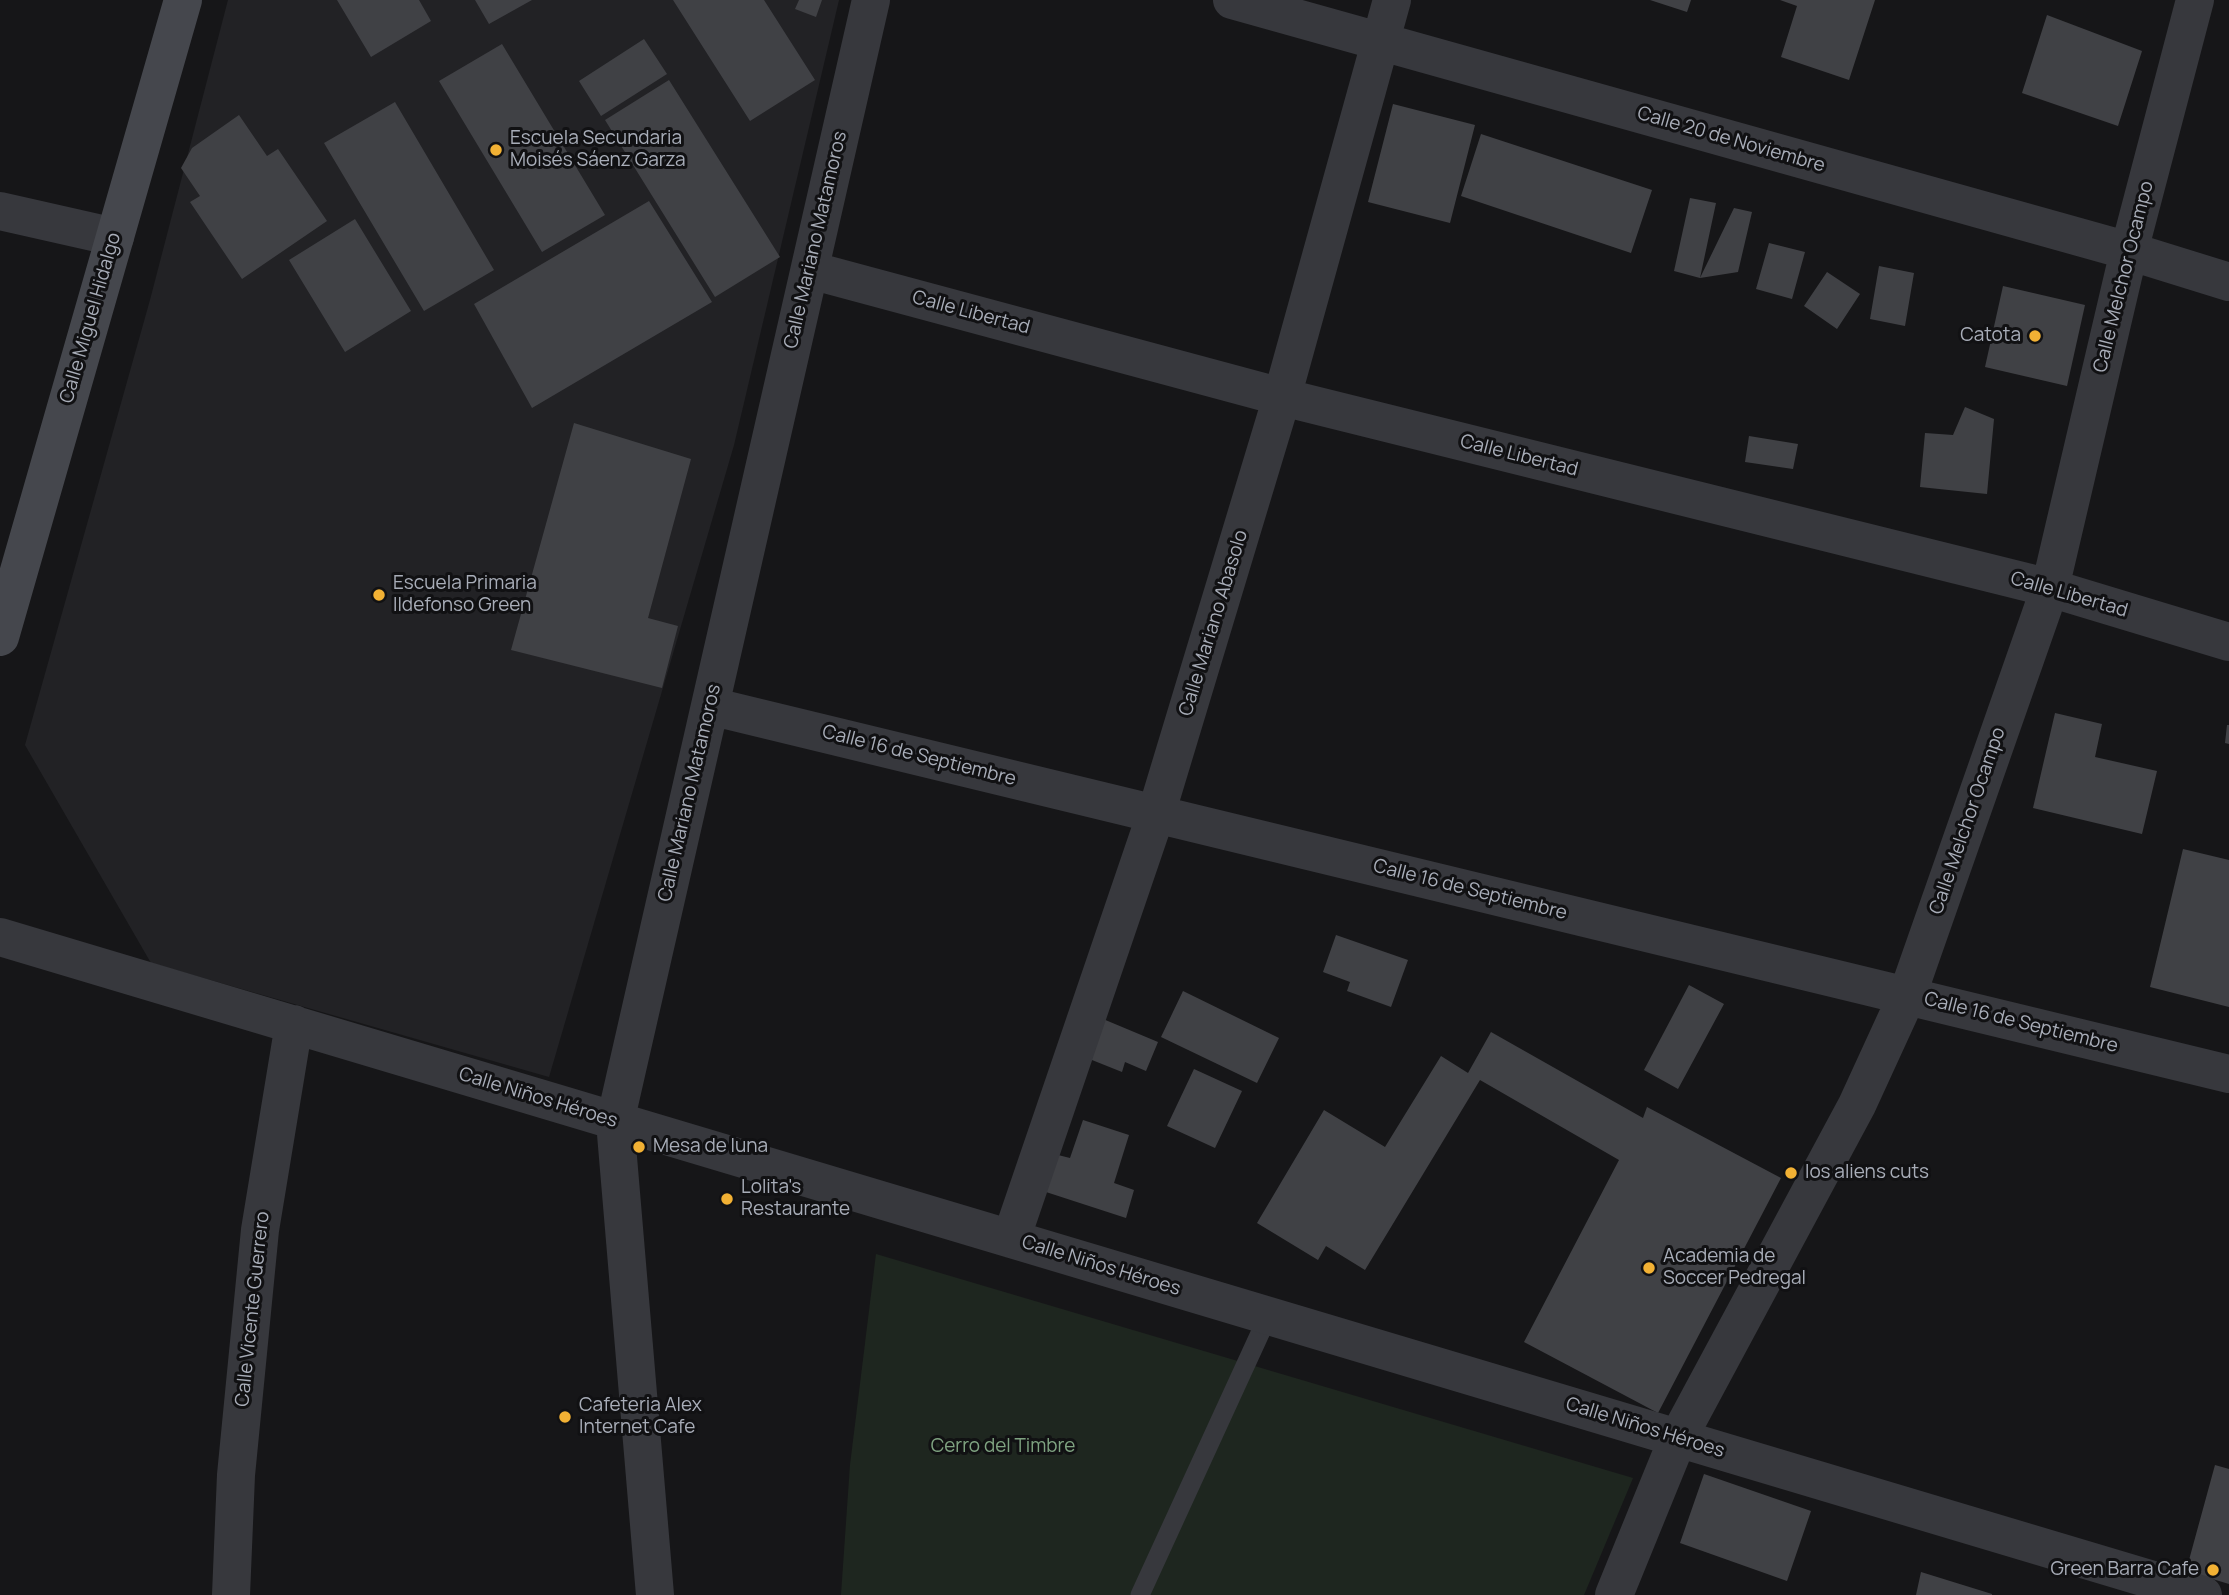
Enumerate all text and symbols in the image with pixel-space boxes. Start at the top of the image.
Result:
street label: Calle 20 de Noviembre [1635,102,1827,178]
place label: Escuela Secundaria Moisés Sáenz Garza [510,128,686,172]
street label: Calle Mariano Matamoros [780,129,852,351]
marker: Escuela Secundaria Moisés Sáenz Garza [488,142,504,158]
street label: Calle Melchor Ocampo [2089,179,2159,375]
street label: Calle Miguel Hidalgo [56,230,126,406]
street label: Calle Libertad [910,286,1032,340]
place label: Catota [1960,325,2021,347]
marker: Catota [2027,328,2043,344]
street label: Calle Libertad [1458,430,1580,482]
street label: Calle Mariano Abasolo [1175,527,1253,719]
street label: Calle Libertad [2008,567,2130,623]
place label: Escuela Primaria Ildefonso Green [393,573,537,617]
marker: Escuela Primaria Ildefonso Green [371,587,387,603]
street label: Calle Mariano Matamoros [654,682,726,904]
street label: Calle 16 de Septiembre [820,721,1018,791]
street label: Calle Melchor Ocampo [1925,724,2011,918]
street label: Calle 16 de Septiembre [1371,855,1569,925]
street label: Calle 16 de Septiembre [1922,988,2120,1058]
street label: Calle Niños Héroes [456,1063,620,1133]
place label: Mesa de luna [653,1136,768,1158]
marker: Mesa de luna [631,1139,647,1155]
place label: los aliens cuts [1805,1162,1929,1184]
marker: los aliens cuts [1783,1165,1799,1181]
place label: Lolita's Restaurante [741,1177,850,1221]
marker: Lolita's Restaurante [719,1191,735,1207]
street label: Calle Vicente Guerrero [231,1210,275,1408]
street label: Calle Niños Héroes [1019,1231,1183,1301]
place label: Academia de Soccer Pedregal [1663,1246,1806,1290]
marker: Academia de Soccer Pedregal [1641,1260,1657,1276]
street label: Calle Niños Héroes [1563,1393,1727,1463]
place label: Cafeteria Alex Internet Cafe [579,1395,702,1439]
marker: Cafeteria Alex Internet Cafe [557,1409,573,1425]
park label: Cerro del Timbre [931,1436,1075,1458]
place label: Green Barra Cafe [2050,1559,2199,1581]
marker: Green Barra Cafe [2205,1562,2221,1578]

